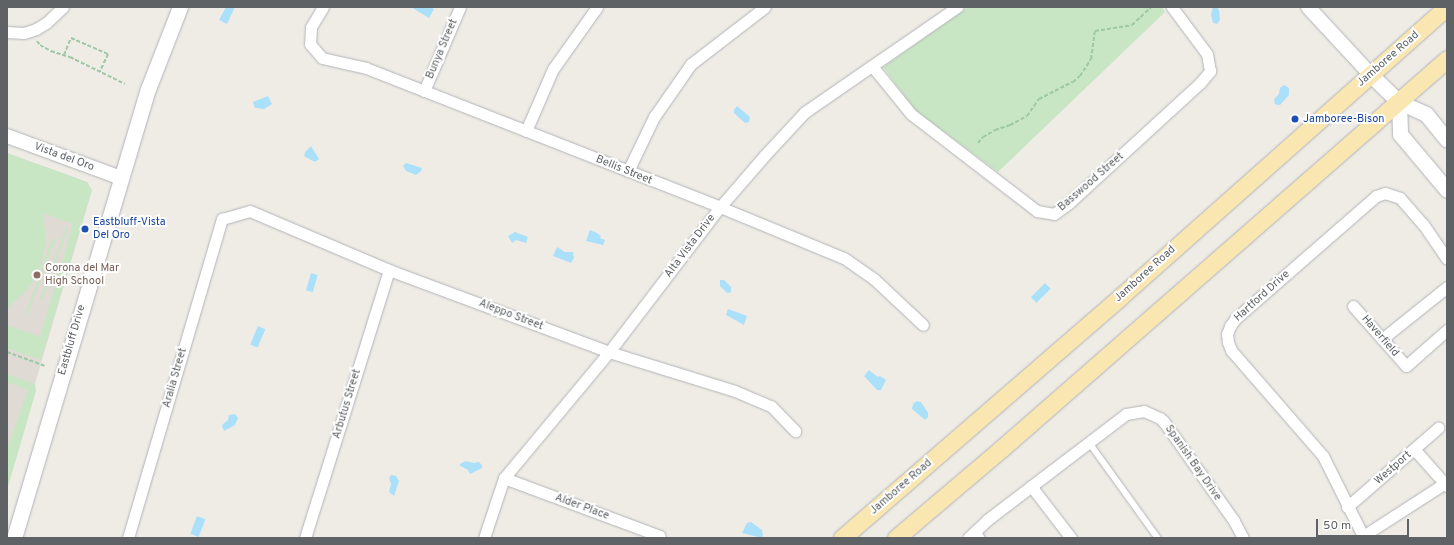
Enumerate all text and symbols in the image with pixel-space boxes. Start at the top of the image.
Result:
street label: Bunya Street [423,17,461,81]
street label: Jamboree Road [1354,29,1422,89]
place label: Jamboree-Bison [1303,112,1384,126]
marker: Jamboree-Bison [1290,114,1300,124]
street label: Vista del Oro [32,140,96,174]
street label: Basswood Street [1055,150,1127,214]
street label: Bellis Street [594,153,654,187]
street label: Alta Vista Drive [662,212,718,280]
place label: Eastbluff-Vista Del Oro [93,216,166,242]
marker: Eastbluff-Vista Del Oro [80,224,90,234]
street label: Jamboree Road [1112,243,1178,305]
place label: Corona del Mar High School [45,262,119,288]
street label: Hartford Drive [1232,268,1292,324]
marker: Corona del Mar High School [32,270,42,280]
street label: Aleppo Street [477,297,545,333]
street label: Eastbluff Drive [56,303,88,377]
street label: Haverfield [1358,313,1402,359]
street label: Aralia Street [160,347,190,409]
street label: Arbutus Street [330,368,364,440]
street label: Spanish Bay Drive [1162,423,1224,503]
street label: Westport [1372,448,1414,488]
street label: Jamboree Road [867,457,935,517]
street label: Alder Place [553,491,611,523]
scale bar [1318,511,1411,537]
text: 50 m [1323,518,1351,534]

